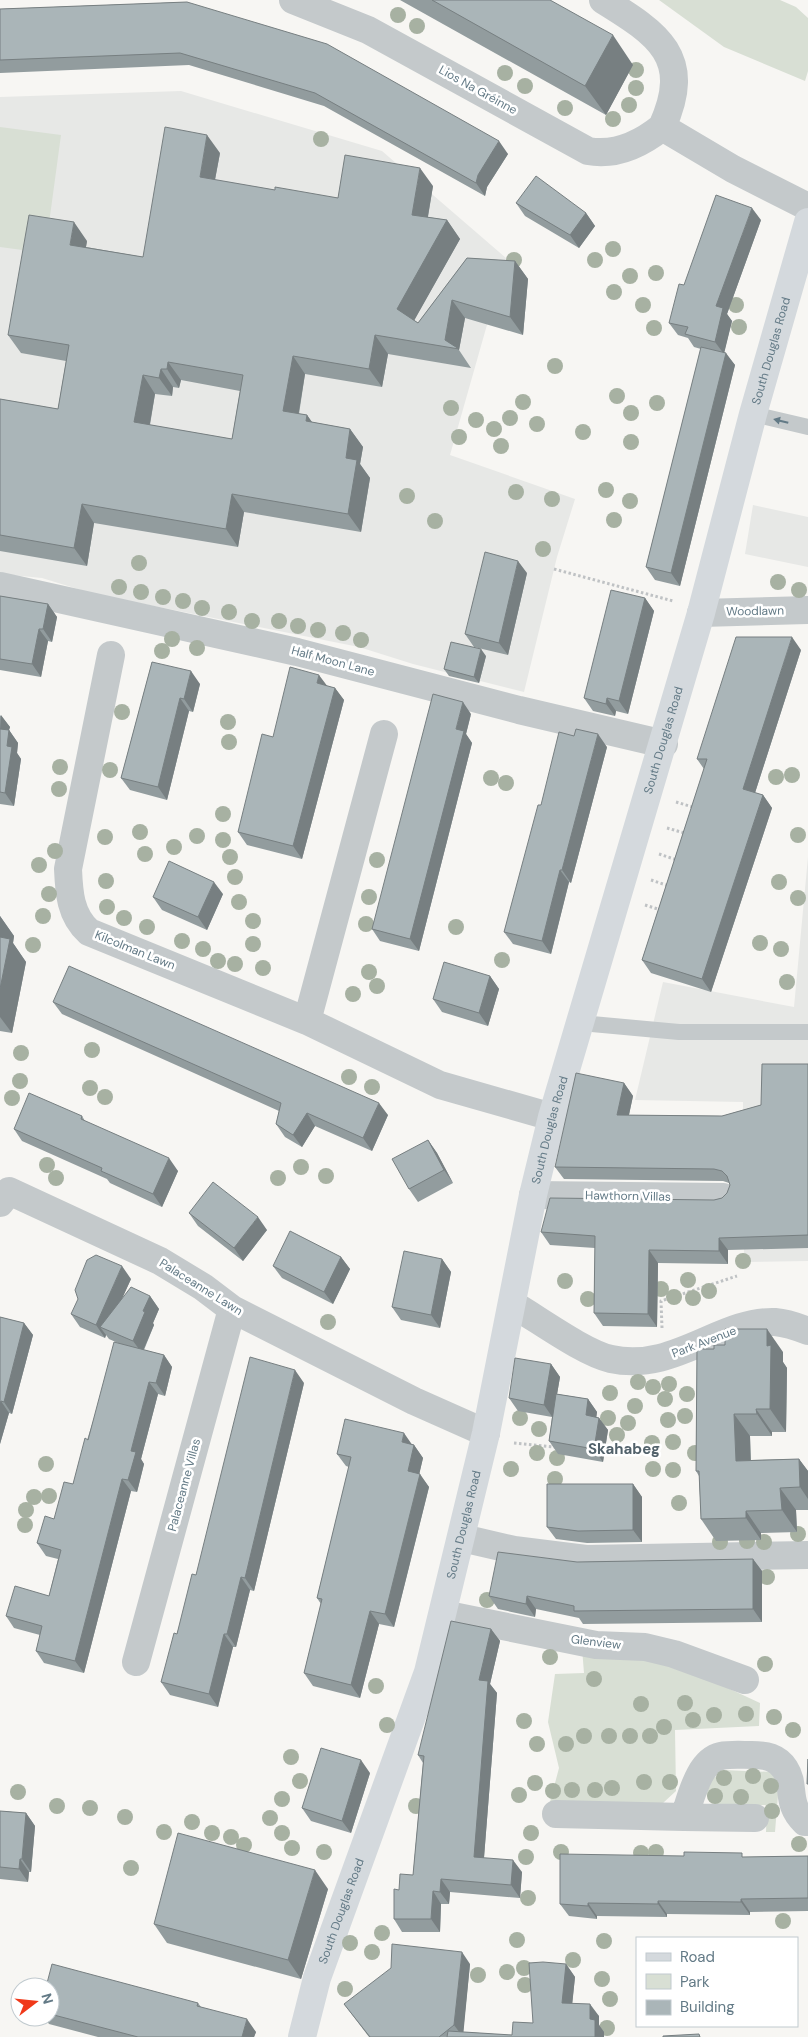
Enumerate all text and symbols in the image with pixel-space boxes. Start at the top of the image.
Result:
street label: Lios Na Gréinne [436,62,520,118]
street label: South Douglas Road [748,295,794,407]
one-way arrow [773,417,788,425]
street label: Woodlawn [726,602,784,620]
street label: Half Moon Lane [290,642,377,680]
street label: South Douglas Road [640,685,687,796]
street label: Kilcolman Lawn [92,927,178,973]
street label: South Douglas Road [528,1074,572,1186]
street label: Hawthorn Villas [585,1187,671,1205]
street label: Palaceanne Lawn [156,1255,246,1319]
street label: Park Avenue [670,1322,739,1362]
street label: Palaceanne Villas [164,1437,204,1533]
district label: Skahabeg [588,1439,660,1459]
street label: South Douglas Road [443,1469,485,1581]
street label: Glenview [570,1631,622,1653]
street label: South Douglas Road [315,1856,368,1966]
legend [636,1937,798,2027]
text: Road [680,1947,715,1967]
text: Park [680,1972,710,1992]
north arrow [10,1977,60,2027]
text: N [37,1991,58,2006]
text: Building [680,1997,735,2017]

